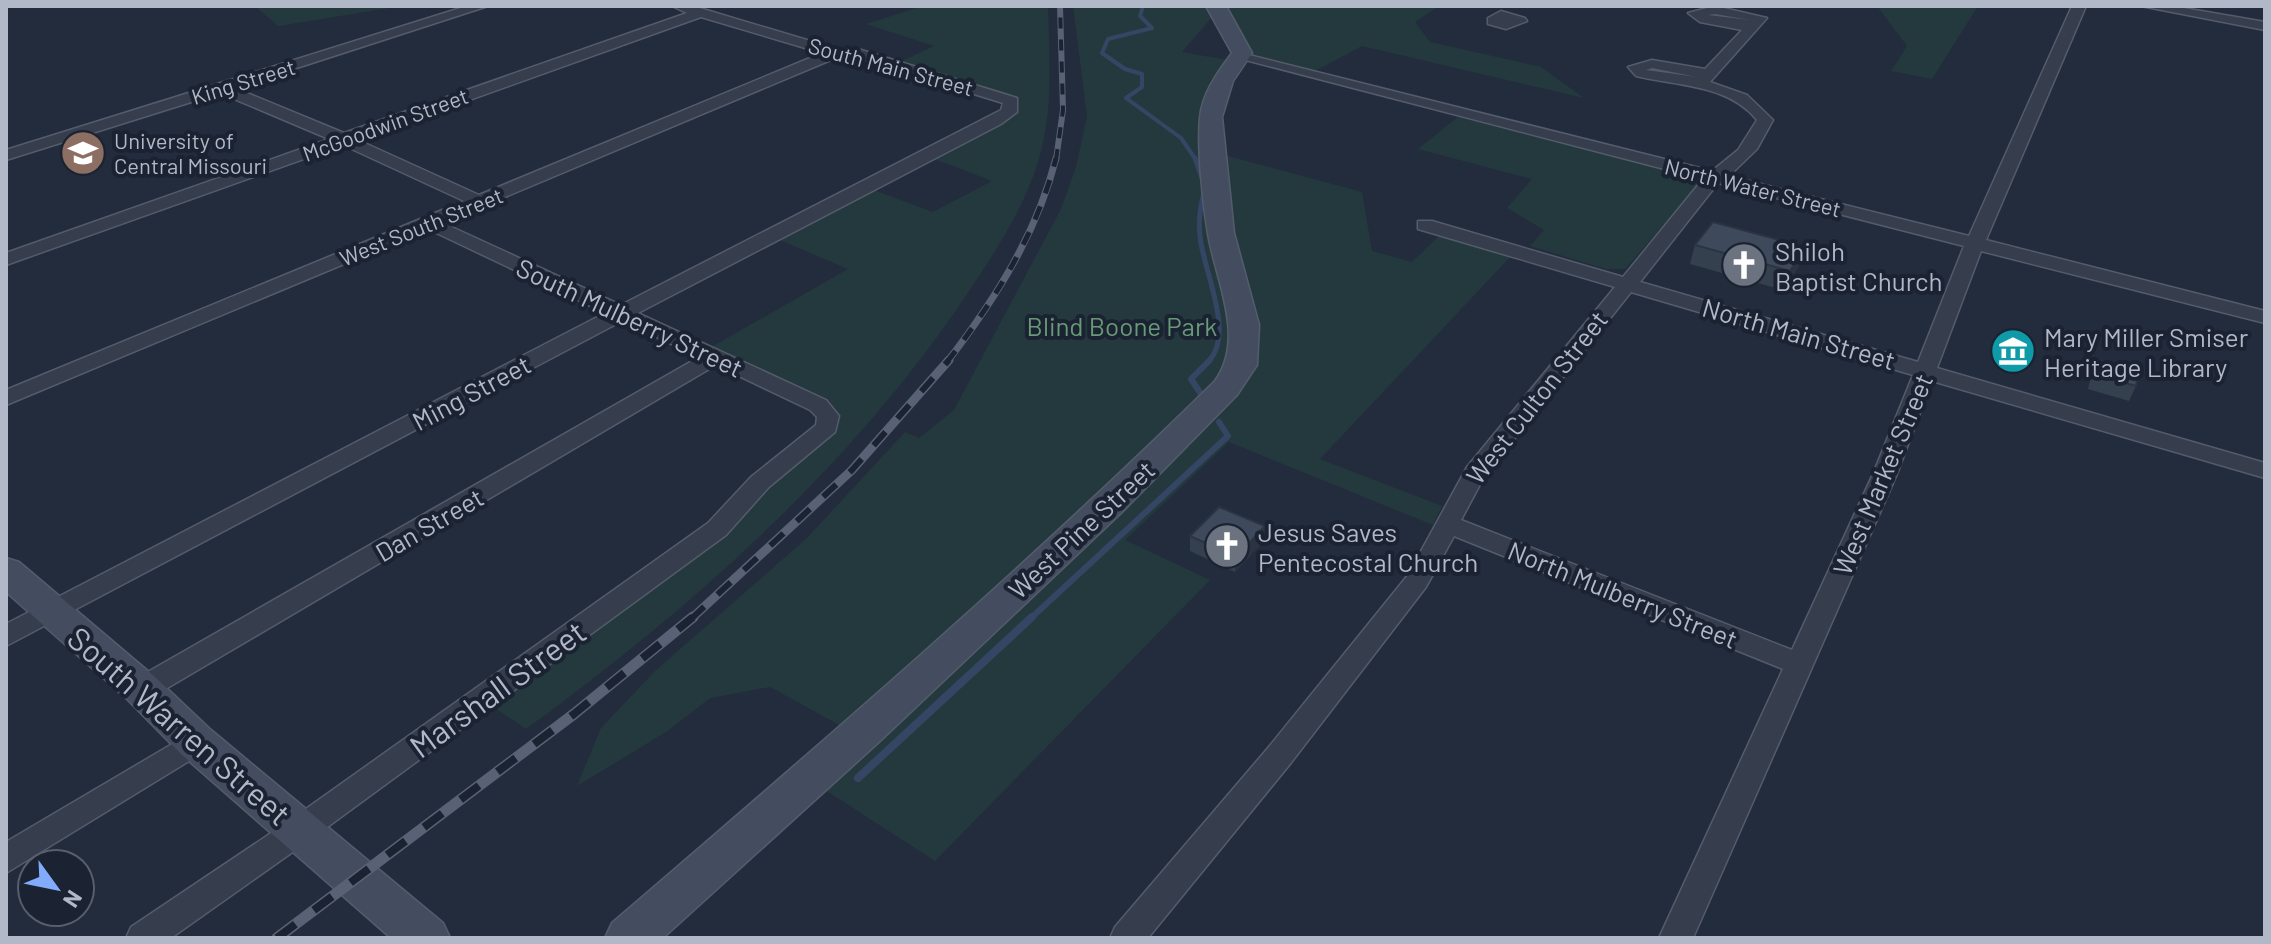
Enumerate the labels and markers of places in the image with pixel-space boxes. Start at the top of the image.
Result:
place label: University of Central Missouri [114,127,267,178]
school or university icon: University of Central Missouri [59,129,107,177]
place label: Shiloh Baptist Church [1775,235,1943,296]
church icon: Shiloh Baptist Church [1720,241,1768,289]
place label: Mary Miller Smiser Heritage Library [2044,321,2249,382]
museum icon: Mary Miller Smiser Heritage Library [1989,327,2037,375]
place label: Jesus Saves Pentecostal Church [1258,516,1478,577]
church icon: Jesus Saves Pentecostal Church [1203,522,1251,570]

